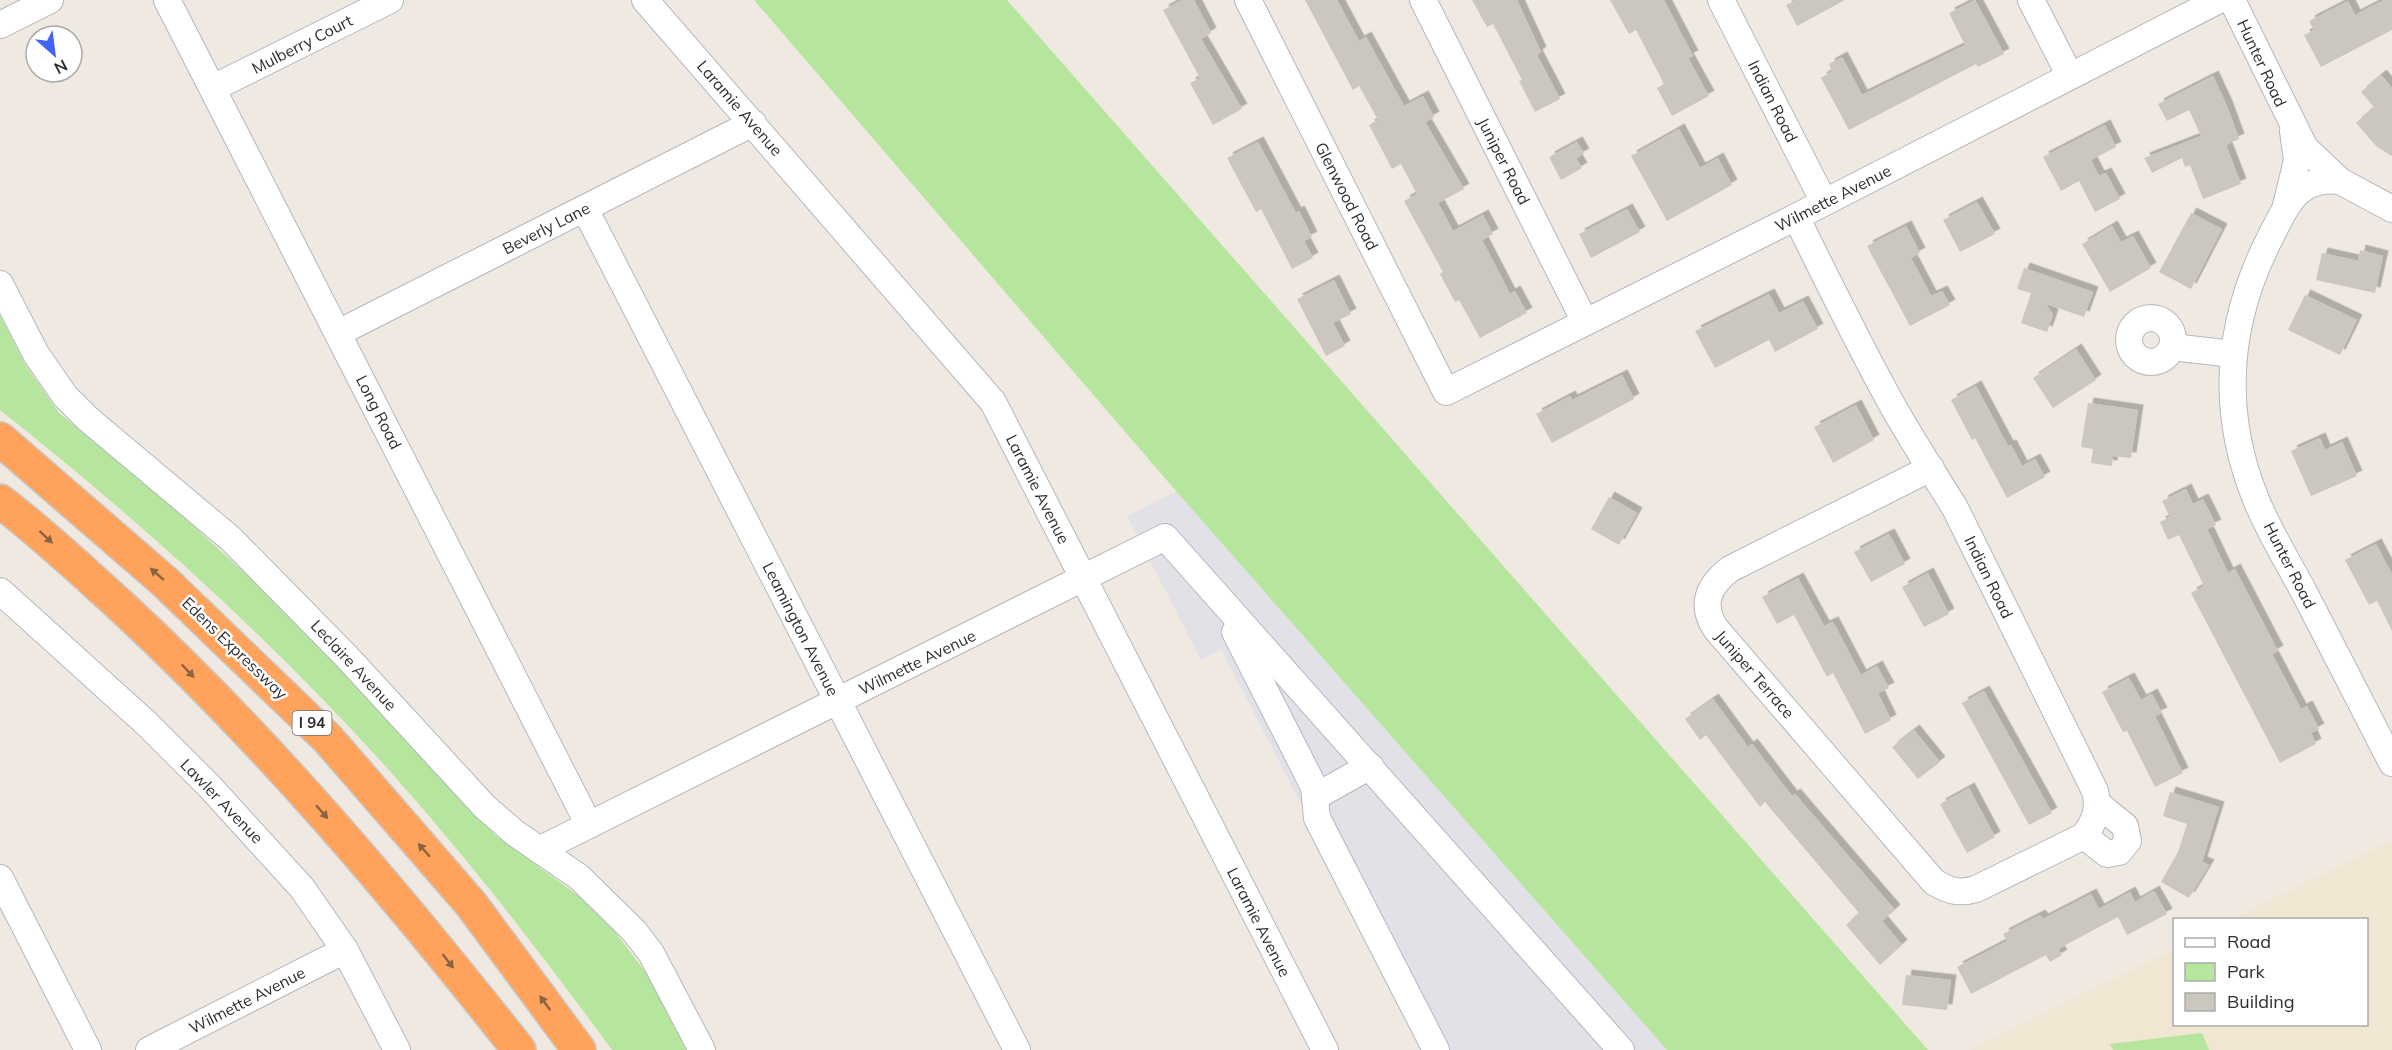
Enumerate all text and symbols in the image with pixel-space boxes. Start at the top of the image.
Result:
street label: Mulberry Court [248,10,356,78]
street label: Hunter Road [2233,16,2291,110]
north arrow [24,24,84,84]
text: N [51,56,71,79]
street label: Laramie Avenue [693,56,787,160]
street label: Indian Road [1744,57,1802,145]
street label: Juniper Road [1473,114,1535,208]
street label: Glenwood Road [1311,139,1383,253]
street label: Wilmette Avenue [1772,160,1894,236]
street label: Beverly Lane [499,197,593,259]
street label: Long Road [352,372,406,452]
street label: Laramie Avenue [1002,431,1074,547]
street label: Hunter Road [2260,518,2320,612]
one-way arrow [38,530,53,544]
street label: Indian Road [1960,532,2018,622]
street label: Leamington Avenue [759,559,843,699]
one-way arrow [149,568,165,581]
street label: Edens Expressway [178,593,292,704]
street label: Leclaire Avenue [307,615,401,715]
street label: Wilmette Avenue [855,625,979,699]
street label: Juniper Terrace [1711,626,1799,722]
one-way arrow [181,663,195,678]
road number: I 94 [292,711,332,735]
street label: Lawler Avenue [176,754,268,848]
one-way arrow [315,804,328,819]
one-way arrow [418,843,431,858]
street label: Laramie Avenue [1223,864,1295,980]
legend [2173,918,2368,1026]
text: Road [2227,930,2271,953]
one-way arrow [442,953,454,968]
text: Park [2227,960,2266,983]
street label: Wilmette Avenue [186,962,308,1038]
text: Building [2227,990,2295,1013]
one-way arrow [538,995,551,1011]

